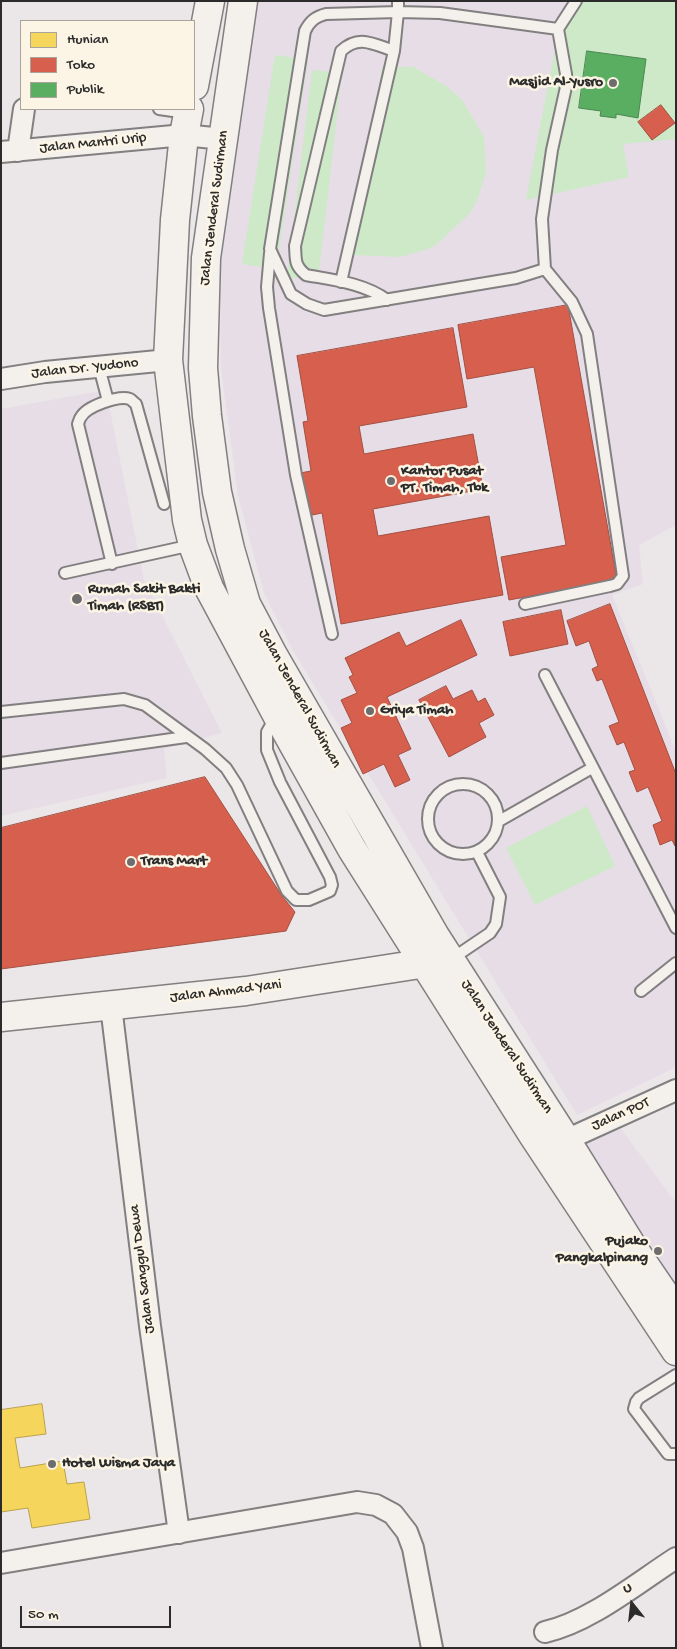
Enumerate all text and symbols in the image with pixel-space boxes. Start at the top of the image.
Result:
legend [20,20,195,110]
text: Hunian [67,31,108,49]
text: Toko [67,56,95,74]
place label: Masjid Al-Yusro [509,74,603,92]
marker: Masjid Al-Yusro [607,77,619,89]
text: Publik [67,81,103,99]
street label: Jalan Mantri Urip [39,129,147,159]
street label: Jalan Jenderal Sudirman [197,130,233,286]
street label: Jalan Dr. Yudono [31,354,139,384]
place label: Kantor Pusat PT. Timah, Tbk [401,463,488,498]
marker: Kantor Pusat PT. Timah, Tbk [385,475,397,487]
place label: Rumah Sakit Bakti Timah (RSBT) [88,581,200,616]
marker: Rumah Sakit Bakti Timah (RSBT) [70,592,84,606]
street label: Jalan Jenderal Sudirman [253,626,345,772]
place label: Griya Timah [380,702,453,720]
marker: Griya Timah [364,705,376,717]
place label: Trans Mart [141,853,207,871]
marker: Trans Mart [125,856,137,868]
street label: Jalan Ahmad Yani [169,976,283,1008]
street label: Jalan Jenderal Sudirman [456,977,556,1117]
street label: Jalan POT [589,1094,653,1136]
street label: Jalan Sanggul Dewa [126,1204,160,1334]
place label: Pujako Pangkalpinang [556,1233,648,1268]
marker: Pujako Pangkalpinang [652,1245,664,1257]
place label: Hotel Wisma Jaya [62,1455,175,1473]
marker: Hotel Wisma Jaya [46,1458,58,1470]
north arrow [607,1579,657,1629]
text: U [621,1580,634,1598]
scale bar [22,1596,174,1628]
text: 50 m [28,1606,59,1624]

